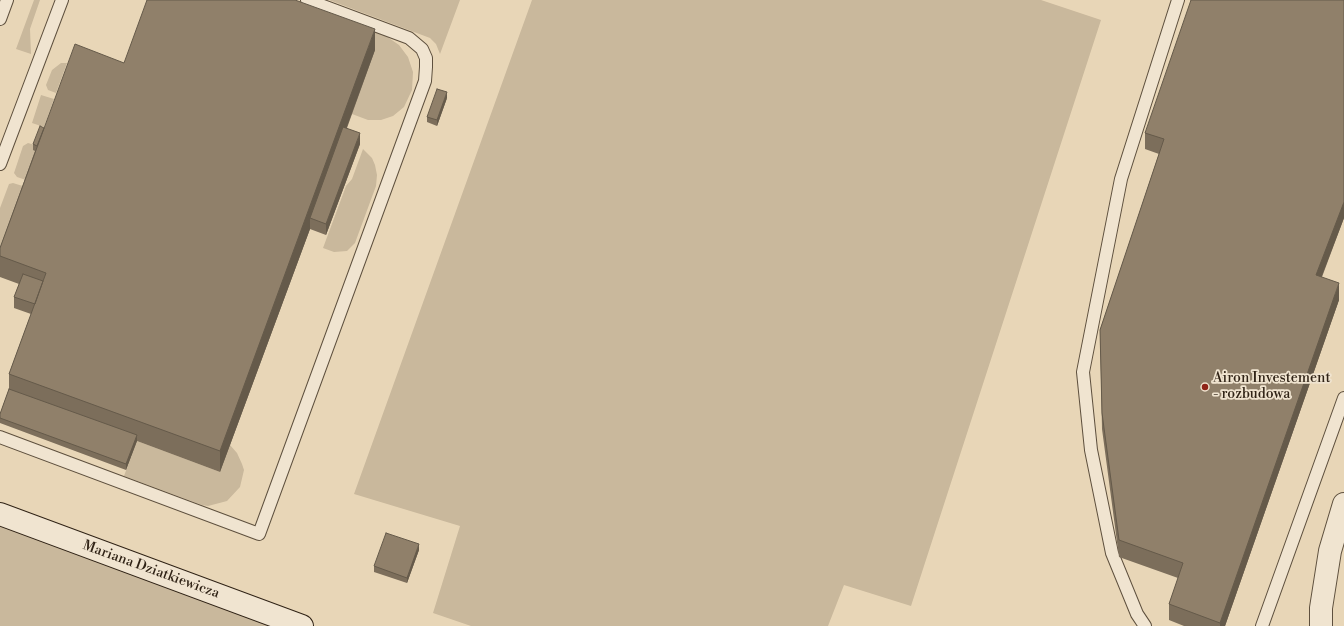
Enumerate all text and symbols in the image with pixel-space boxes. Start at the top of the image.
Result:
place label: Airon Investement - rozbudowa [1213,371,1330,404]
marker: Airon Investement - rozbudowa [1200,382,1210,392]
street label: Mariana Dziatkiewicza [80,537,222,603]

